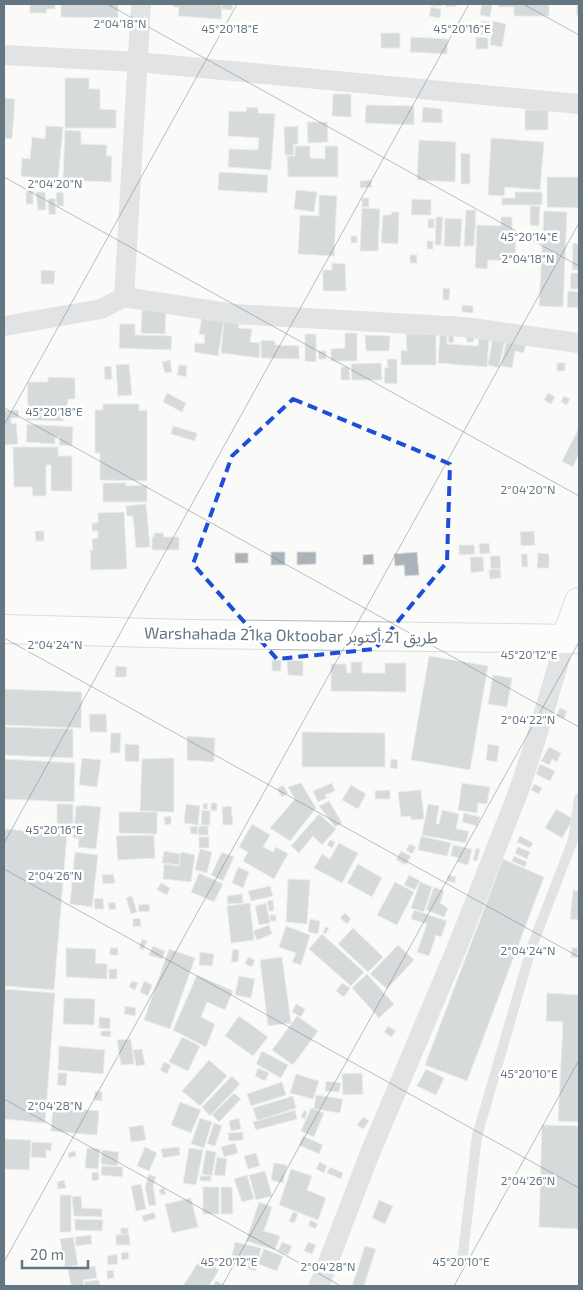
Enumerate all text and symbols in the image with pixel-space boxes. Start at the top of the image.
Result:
text: 2°04'18"N [94,16,146,30]
text: 45°20'18"E [201,21,259,35]
text: 45°20'16"E [433,21,491,35]
text: 2°04'20"N [28,176,82,190]
text: 45°20'14"E [500,229,558,243]
text: 2°04'18"N [502,251,554,265]
text: 45°20'18"E [25,404,83,418]
text: 2°04'20"N [501,482,555,496]
street label: Warshahada 21ka Oktoobar طريق 21 أكتوبر [144,622,438,649]
text: 2°04'24"N [28,637,82,651]
text: 45°20'12"E [500,647,558,661]
text: 2°04'22"N [501,712,555,726]
text: 45°20'16"E [25,822,83,836]
text: 2°04'26"N [28,868,82,882]
text: 2°04'24"N [501,943,555,957]
text: 45°20'10"E [500,1066,558,1080]
text: 2°04'28"N [28,1098,82,1112]
text: 2°04'26"N [501,1173,555,1187]
scale bar [22,1238,89,1270]
text: 20 m [30,1245,64,1263]
text: 45°20'12"E [200,1254,258,1268]
text: 45°20'10"E [432,1254,490,1268]
text: 2°04'28"N [301,1259,355,1273]

